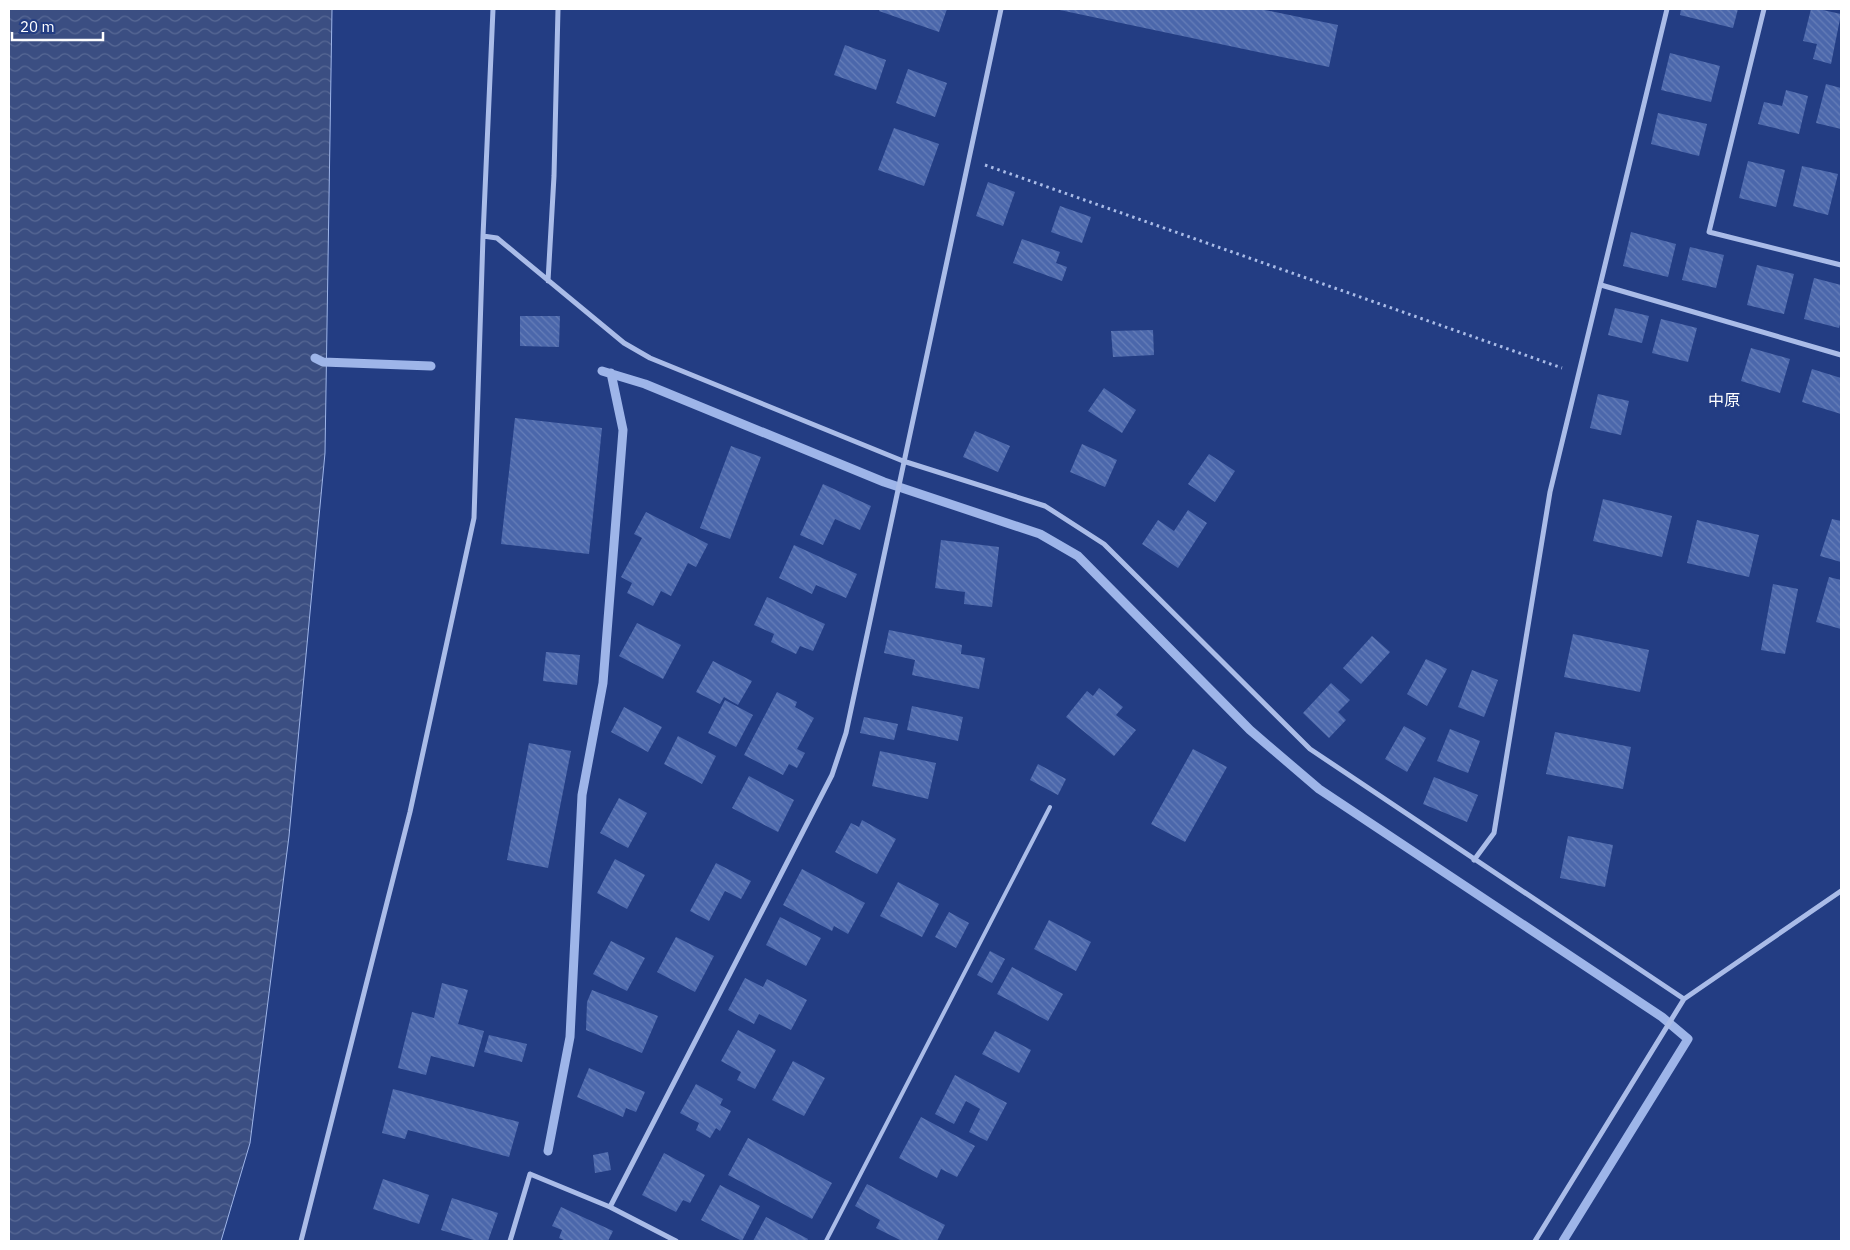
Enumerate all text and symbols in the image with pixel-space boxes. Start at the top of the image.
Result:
scale bar [12,10,104,42]
text: 20 m [20,17,55,36]
district label: 中原 [1708,390,1740,410]

